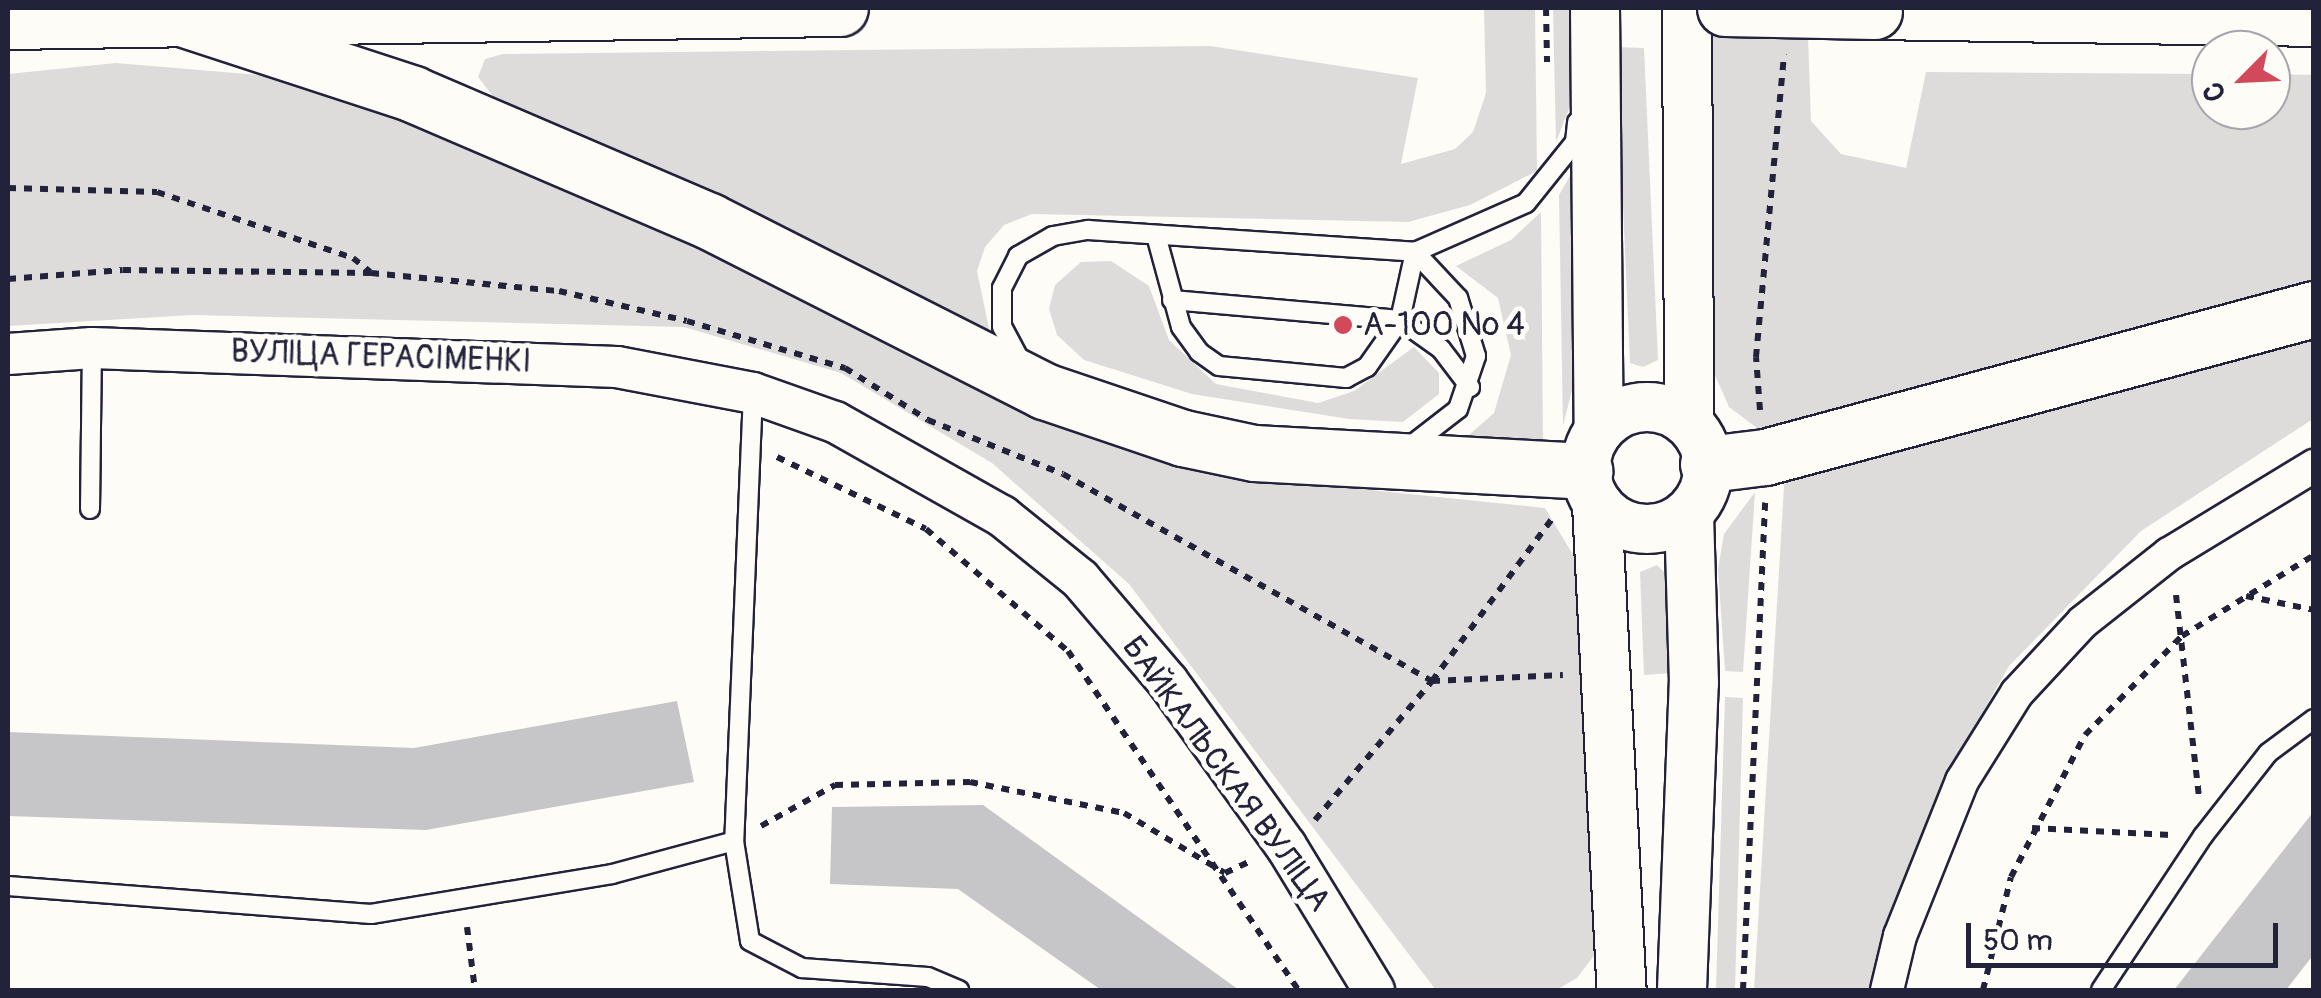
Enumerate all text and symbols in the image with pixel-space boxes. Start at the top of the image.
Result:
north arrow [2191,30,2291,130]
text: С [2195,77,2234,107]
place label: А-100 № 4 [1363,306,1525,344]
marker: А-100 № 4 [1332,314,1354,336]
street label: ВУЛІЦА ГЕРАСІМЕНКІ [230,333,532,381]
street label: БАЙКАЛЬСКАЯ ВУЛІЦА [1113,629,1339,919]
scale bar [1971,903,2284,965]
text: 50 m [1983,922,2053,959]

